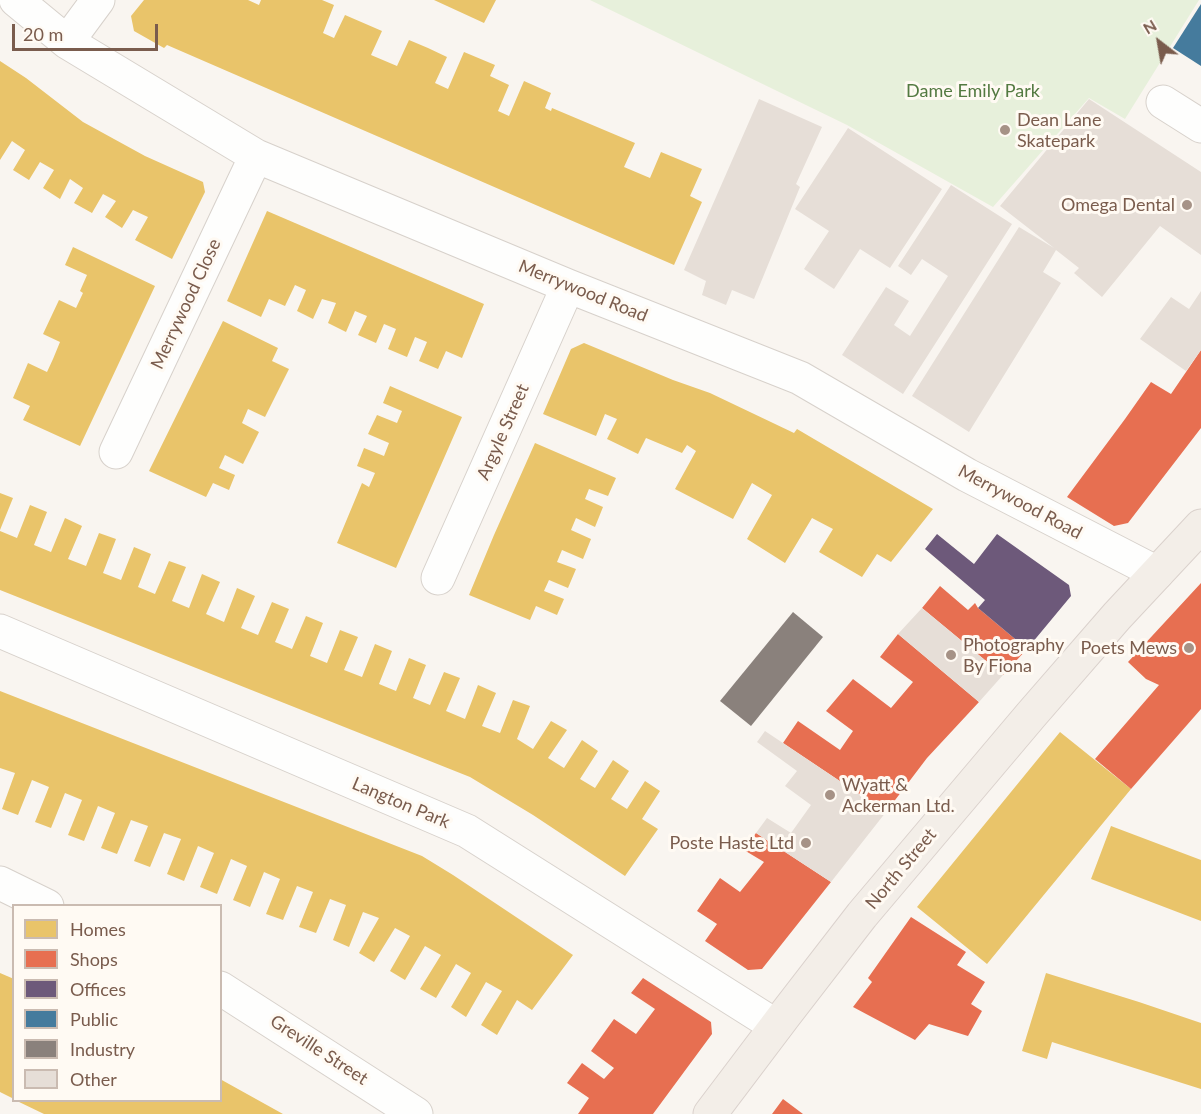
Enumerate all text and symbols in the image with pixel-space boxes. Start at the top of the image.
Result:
scale bar [15,12,160,50]
north arrow [1129,12,1189,72]
text: N [1139,15,1160,37]
text: 20 m [23,23,63,45]
park label: Dame Emily Park [906,80,1040,102]
place label: Dean Lane Skatepark [1017,109,1101,152]
marker: Dean Lane Skatepark [998,123,1012,137]
place label: Omega Dental [1061,194,1175,216]
marker: Omega Dental [1180,198,1194,212]
street label: Merrywood Close [146,235,226,373]
street label: Merrywood Road [515,255,651,327]
street label: Argyle Street [472,381,534,483]
street label: Merrywood Road [954,460,1086,544]
place label: Photography By Fiona [963,634,1064,676]
place label: Poets Mews [1080,637,1177,659]
marker: Poets Mews [1182,641,1196,655]
marker: Photography By Fiona [944,648,958,662]
street label: Langton Park [349,773,453,833]
place label: Wyatt & Ackerman Ltd. [842,774,955,816]
marker: Wyatt & Ackerman Ltd. [823,788,837,802]
street label: North Street [861,824,941,914]
place label: Poste Haste Ltd [669,832,794,854]
marker: Poste Haste Ltd [799,836,813,850]
legend [12,904,222,1102]
text: Homes [70,918,126,940]
text: Shops [70,948,118,970]
text: Offices [70,978,126,1000]
text: Public [70,1008,118,1030]
street label: Greville Street [266,1010,372,1090]
text: Industry [70,1038,135,1060]
text: Other [70,1068,117,1090]

